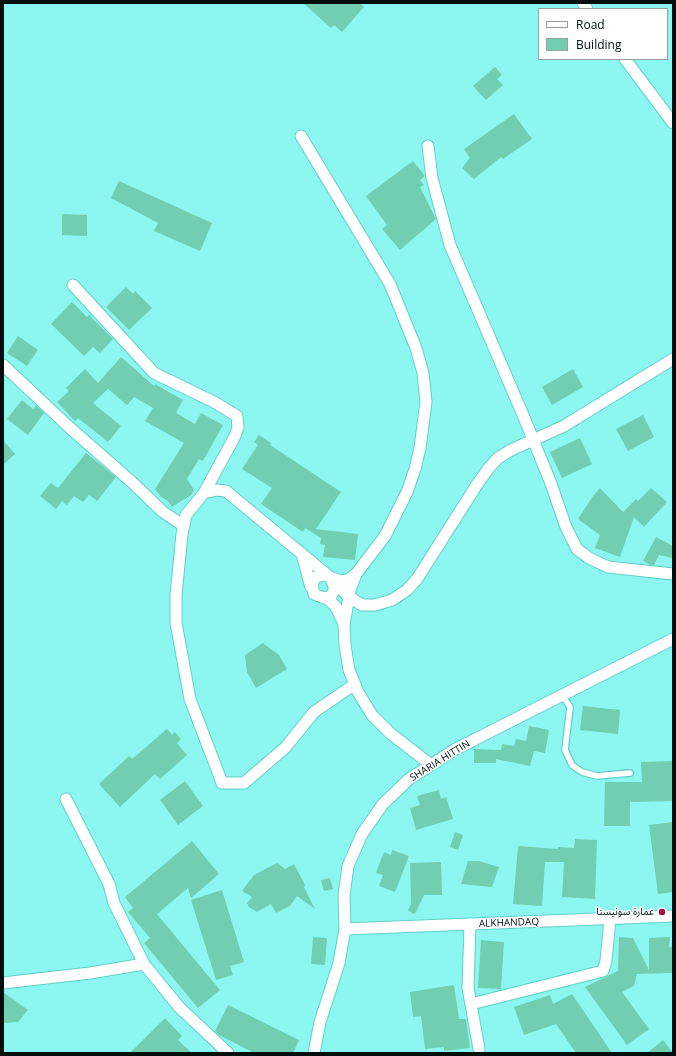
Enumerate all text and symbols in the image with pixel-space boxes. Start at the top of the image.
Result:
legend [538,8,668,60]
text: Road [576,16,605,33]
text: Building [576,36,621,53]
street label: SHARIA HITTIN [408,738,472,784]
place label: عمارة سونيستا [596,906,654,918]
marker: عمارة سونيستا [657,907,667,917]
street label: ALKHANDAQ [479,916,539,930]

